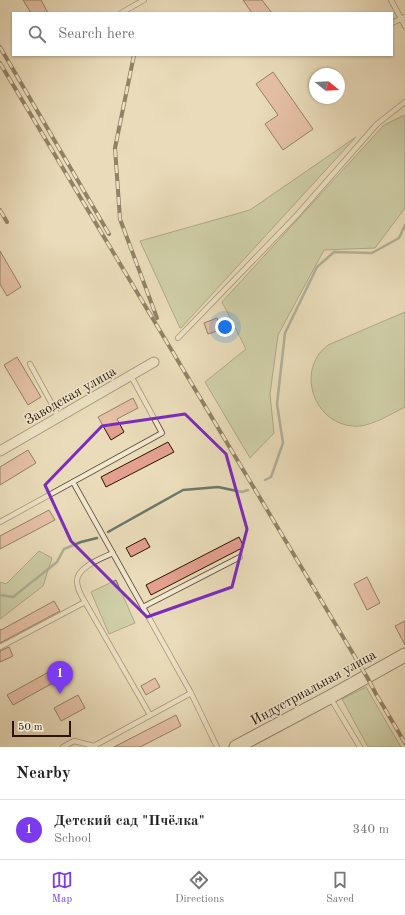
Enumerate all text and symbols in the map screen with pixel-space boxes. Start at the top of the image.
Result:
search box [12,12,393,56]
icon: search [26,23,48,45]
text: Search here [58,27,135,42]
north arrow [309,68,345,104]
your location [215,317,235,337]
street label: Заводская улица [22,364,119,428]
street label: Индустриальная улица [248,648,379,728]
pin: 1 [47,661,73,694]
scale bar [12,719,71,738]
text: 50 m [18,722,43,733]
text: Nearby [16,765,71,782]
text: Детский сад "Пчёлка" [54,814,205,829]
text: 1 [25,823,33,836]
text: 340 m [352,823,389,836]
text: School [54,832,91,845]
tab: Map [51,869,73,907]
tab: Directions [175,869,224,907]
tab: Saved [326,869,354,907]

